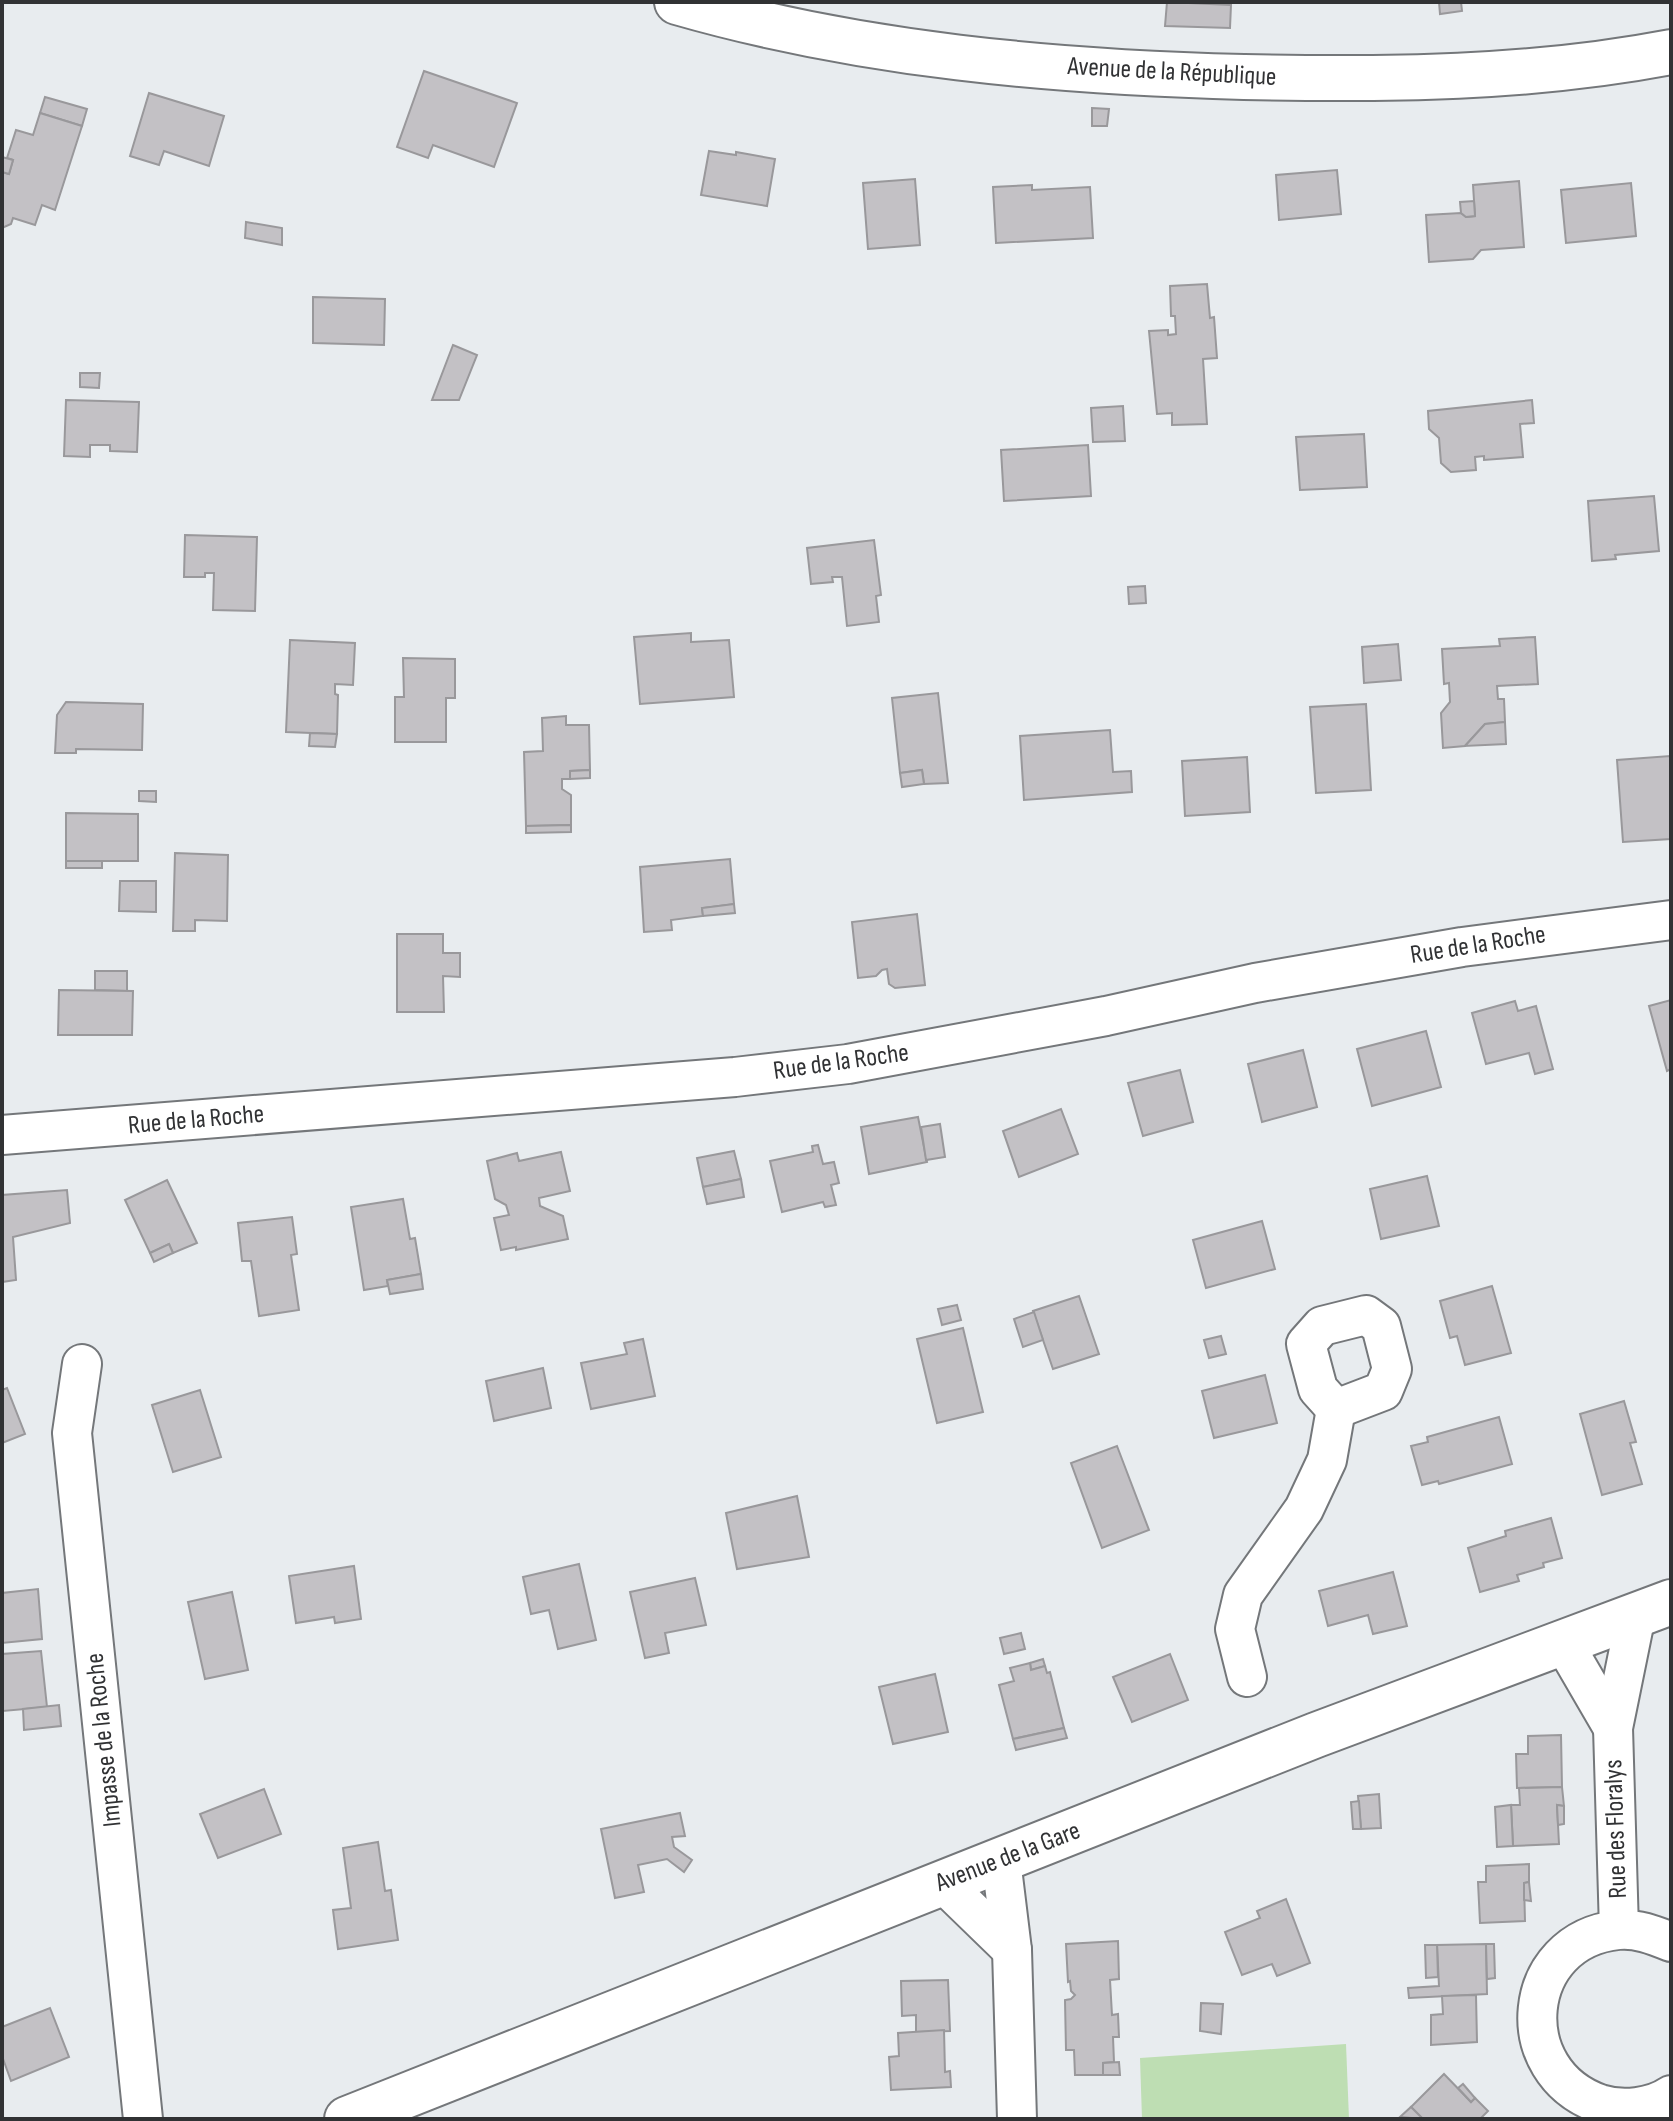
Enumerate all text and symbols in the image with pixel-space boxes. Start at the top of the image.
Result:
street label: Avenue de la République [1066,51,1277,93]
street label: Rue de la Roche [1408,919,1548,971]
street label: Rue de la Roche [771,1037,911,1087]
street label: Rue de la Roche [127,1099,265,1141]
street label: Impasse de la Roche [79,1652,129,1828]
street label: Rue des Floralys [1598,1759,1634,1899]
street label: Avenue de la Gare [930,1815,1085,1899]

